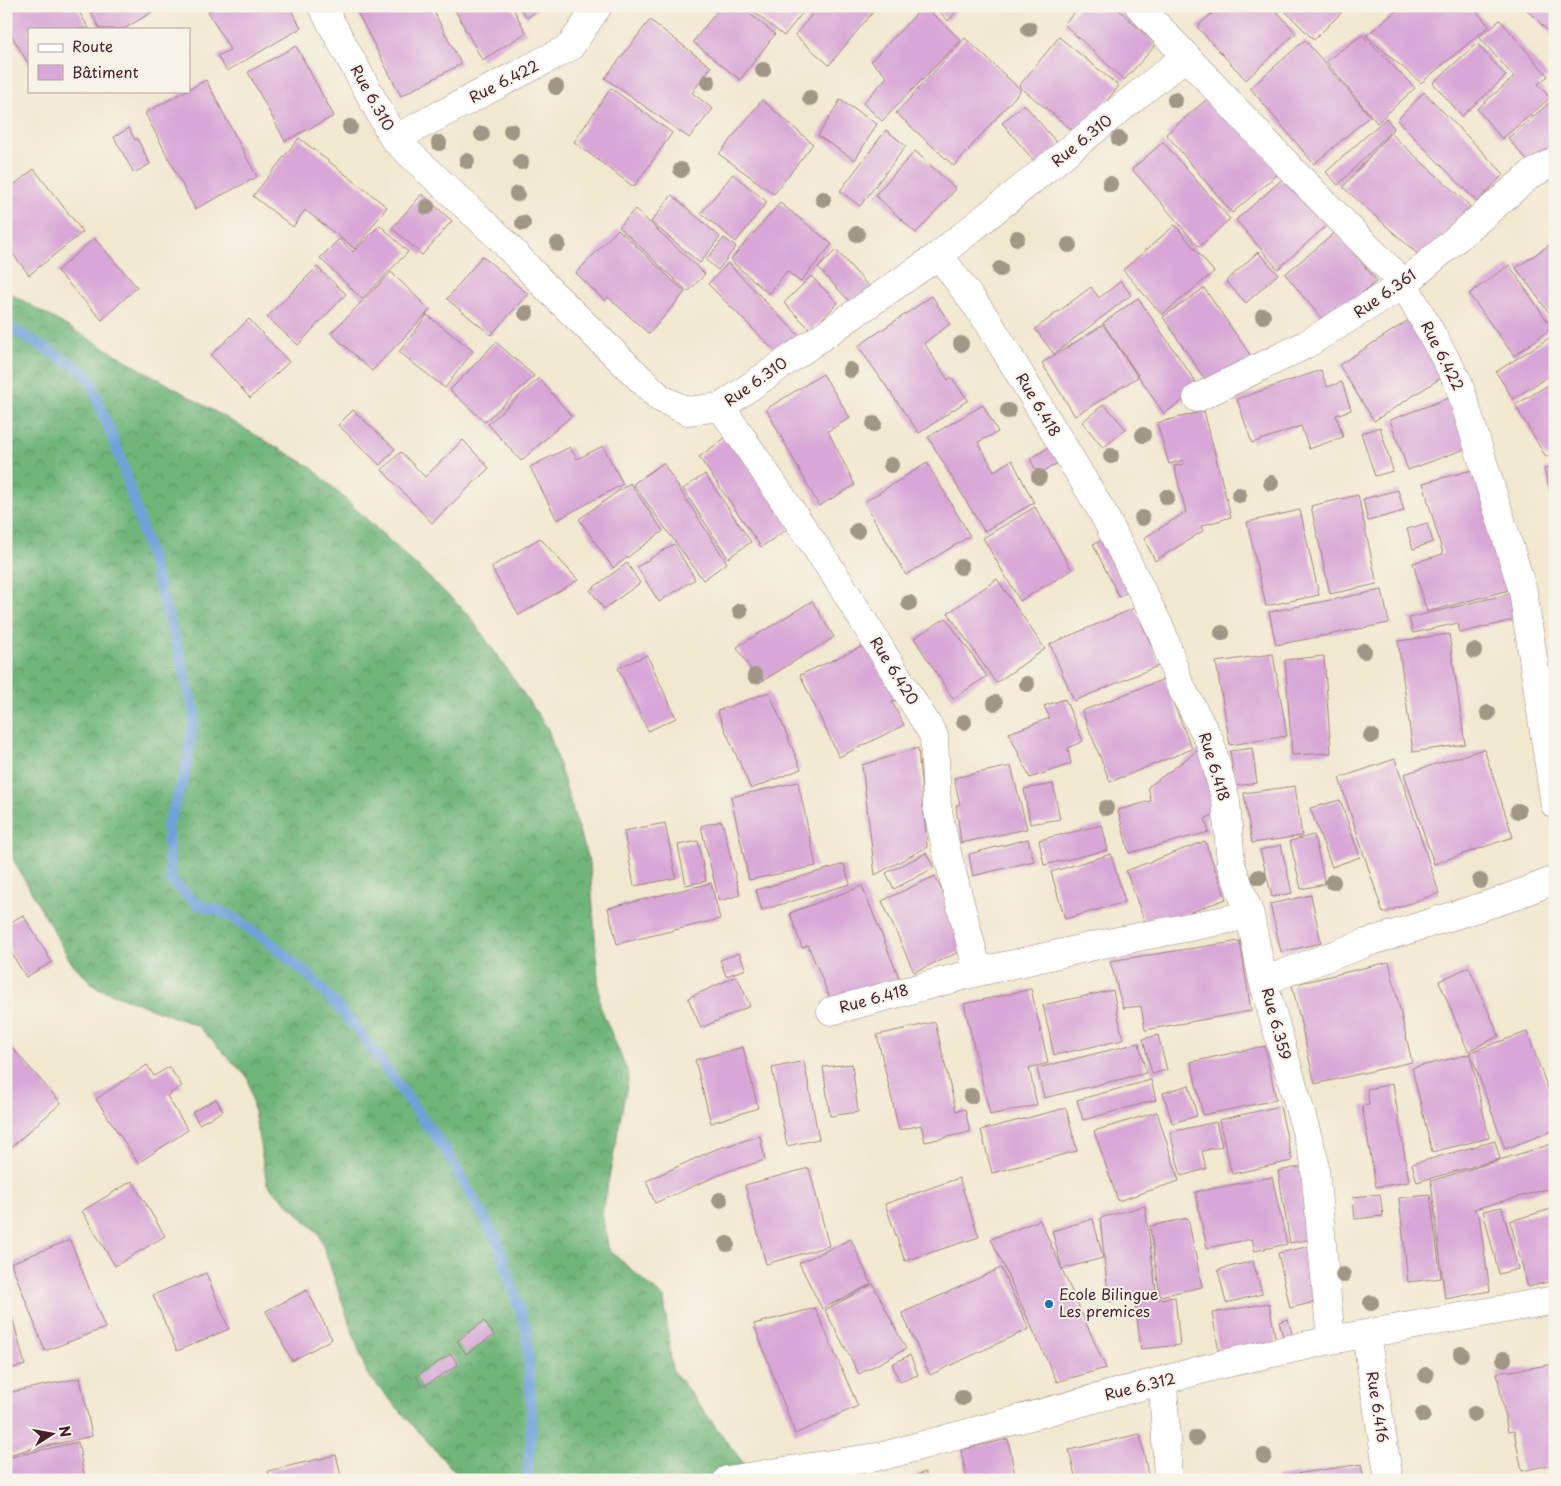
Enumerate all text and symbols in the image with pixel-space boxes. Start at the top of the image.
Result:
legend [28,28,190,92]
text: Route [72,34,113,57]
street label: Rue 6.422 [465,53,542,108]
text: Bâtiment [72,60,139,83]
street label: Rue 6.310 [346,60,401,135]
street label: Rue 6.310 [1046,108,1116,172]
street label: Rue 6.361 [1348,263,1420,323]
street label: Rue 6.422 [1416,317,1471,394]
street label: Rue 6.310 [719,351,791,411]
street label: Rue 6.418 [1011,368,1067,440]
street label: Rue 6.420 [865,632,925,709]
street label: Rue 6.418 [1194,729,1237,804]
street label: Rue 6.418 [836,977,911,1018]
street label: Rue 6.359 [1257,985,1298,1062]
place label: Ecole Bilingue Les premices [1059,1282,1159,1322]
marker: Ecole Bilingue Les premices [1043,1298,1055,1310]
street label: Rue 6.312 [1102,1366,1177,1405]
street label: Rue 6.416 [1361,1369,1395,1444]
north arrow [28,1408,78,1458]
text: N [54,1424,77,1439]

